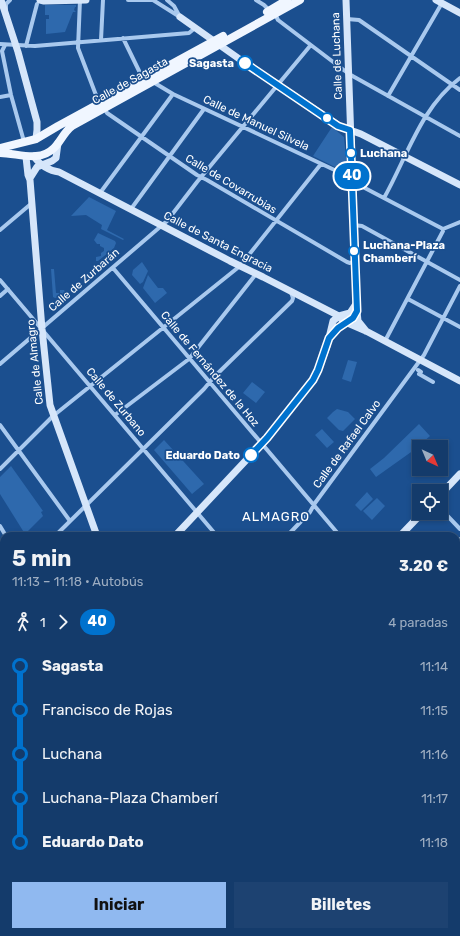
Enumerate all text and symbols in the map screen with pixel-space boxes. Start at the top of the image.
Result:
street label: Calle de Luchana [329,12,345,100]
street label: Calle de Sagasta [90,55,170,107]
marker: Sagasta [237,55,253,71]
place label: Sagasta [189,57,234,70]
street label: Calle de Manuel Silvela [201,93,311,153]
unlabelled marker [321,112,333,124]
marker: Luchana [345,147,357,159]
place label: Luchana [360,147,407,160]
street label: Calle de Covarrubias [183,152,279,217]
line badge: 40 [334,163,370,189]
text: 40 [342,167,362,184]
street label: Calle de Santa Engracia [161,209,275,275]
place label: Luchana-Plaza Chamberí [363,239,445,265]
marker: Luchana-Plaza Chamberí [348,245,360,257]
street label: Calle de Zurbarán [46,246,122,314]
street label: Calle de Fernández de la Hoz [158,309,262,430]
street label: Calle de Almagro [24,319,46,405]
street label: Calle de Zurbano [83,365,149,439]
street label: Calle de Rafael Calvo [311,397,383,491]
north arrow [412,440,448,476]
map controls [412,440,448,520]
marker: Eduardo Dato [243,447,259,463]
place label: Eduardo Dato [165,449,240,462]
button: locate [412,484,448,520]
district label: ALMAGRO [242,509,310,524]
text: 5 min [12,545,72,572]
text: 3.20 € [399,557,448,575]
text: 11:13 – 11:18 · Autobús [12,574,143,589]
icon: walk [12,611,34,633]
icon: forward [52,611,74,633]
text: 40 [88,613,107,630]
text: 1 [40,615,46,630]
text: 4 paradas [388,615,448,630]
text: Sagasta [42,657,103,675]
text: 11:14 [420,659,448,674]
text: Francisco de Rojas [42,701,173,719]
text: 11:15 [420,703,448,718]
text: Luchana [42,745,102,763]
text: 11:16 [420,747,448,762]
text: Luchana-Plaza Chamberí [42,789,218,807]
text: 11:17 [421,791,448,806]
text: Eduardo Dato [42,833,144,851]
text: 11:18 [420,835,448,850]
button: Iniciar [12,882,226,928]
button: Billetes [234,882,448,928]

